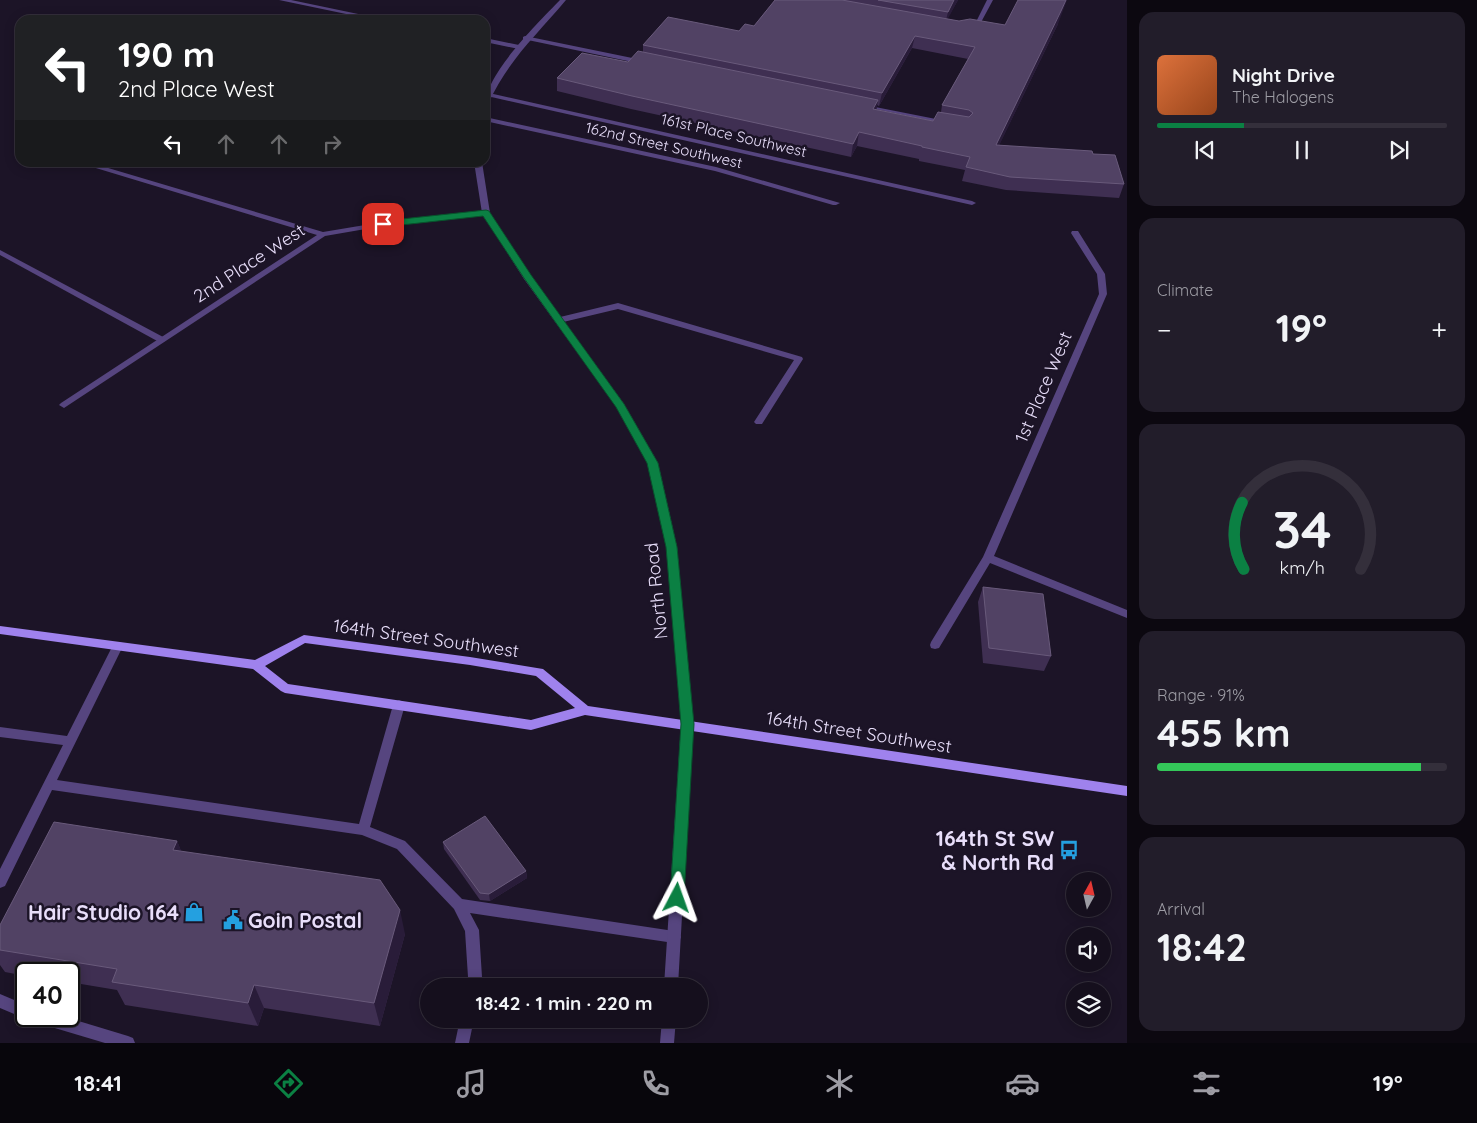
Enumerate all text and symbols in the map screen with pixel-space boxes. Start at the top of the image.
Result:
text: 190 m [118,32,215,76]
icon: left [35,35,100,100]
text: Night Drive [1232,63,1335,87]
text: 2nd Place West [118,75,275,103]
text: The Halogens [1232,87,1334,107]
street label: 161st Place Southwest [659,109,809,161]
street label: 162nd Street Southwest [584,118,744,172]
icon: left [159,130,187,158]
icon: ahead [212,130,240,158]
icon: ahead [265,130,293,158]
icon: right [318,130,346,158]
icon: previous [1191,136,1219,164]
icon: pause [1288,136,1316,164]
icon: next [1385,136,1413,164]
pin [362,203,404,245]
icon: arrive [369,210,397,238]
street label: 2nd Place West [189,218,309,308]
text: Climate [1157,280,1213,300]
text: 19° [1276,304,1327,352]
text: − [1157,312,1172,347]
text: + [1431,312,1447,347]
street label: 1st Place West [1009,328,1077,446]
text: 34 [1273,496,1331,561]
street label: North Road [640,542,672,640]
text: km/h [1279,556,1325,578]
street label: 164th Street Southwest [332,614,520,662]
text: Range · 91% [1157,685,1245,705]
street label: 164th Street Southwest [765,706,953,758]
text: 455 km [1157,709,1290,757]
place label: 164th St SW & North Rd [936,825,1054,875]
bus stop icon: 164th St SW & North Rd [1058,839,1080,861]
position arrow [650,871,702,923]
north arrow [1066,872,1111,918]
map controls [1066,872,1111,1027]
place label: Hair Studio 164 [28,899,179,925]
text: Arrival [1157,899,1205,919]
shop icon: Hair Studio 164 [183,901,205,923]
place label: Goin Postal [248,907,362,933]
public building icon: Goin Postal [222,909,244,931]
text: 18:42 [1157,923,1247,971]
button: sound [1066,927,1111,972]
speed limit sign: 40 [15,962,80,1027]
button: layers [1066,982,1111,1027]
text: 18:42 · 1 min · 220 m [476,991,652,1015]
icon: directions [271,1066,306,1101]
icon: music [454,1066,489,1101]
icon: phone [638,1066,673,1101]
icon: climate [822,1066,857,1101]
icon: car [1005,1066,1040,1101]
icon: filters [1189,1066,1224,1101]
text: 18:41 [74,1069,122,1097]
text: 19° [1373,1069,1403,1097]

